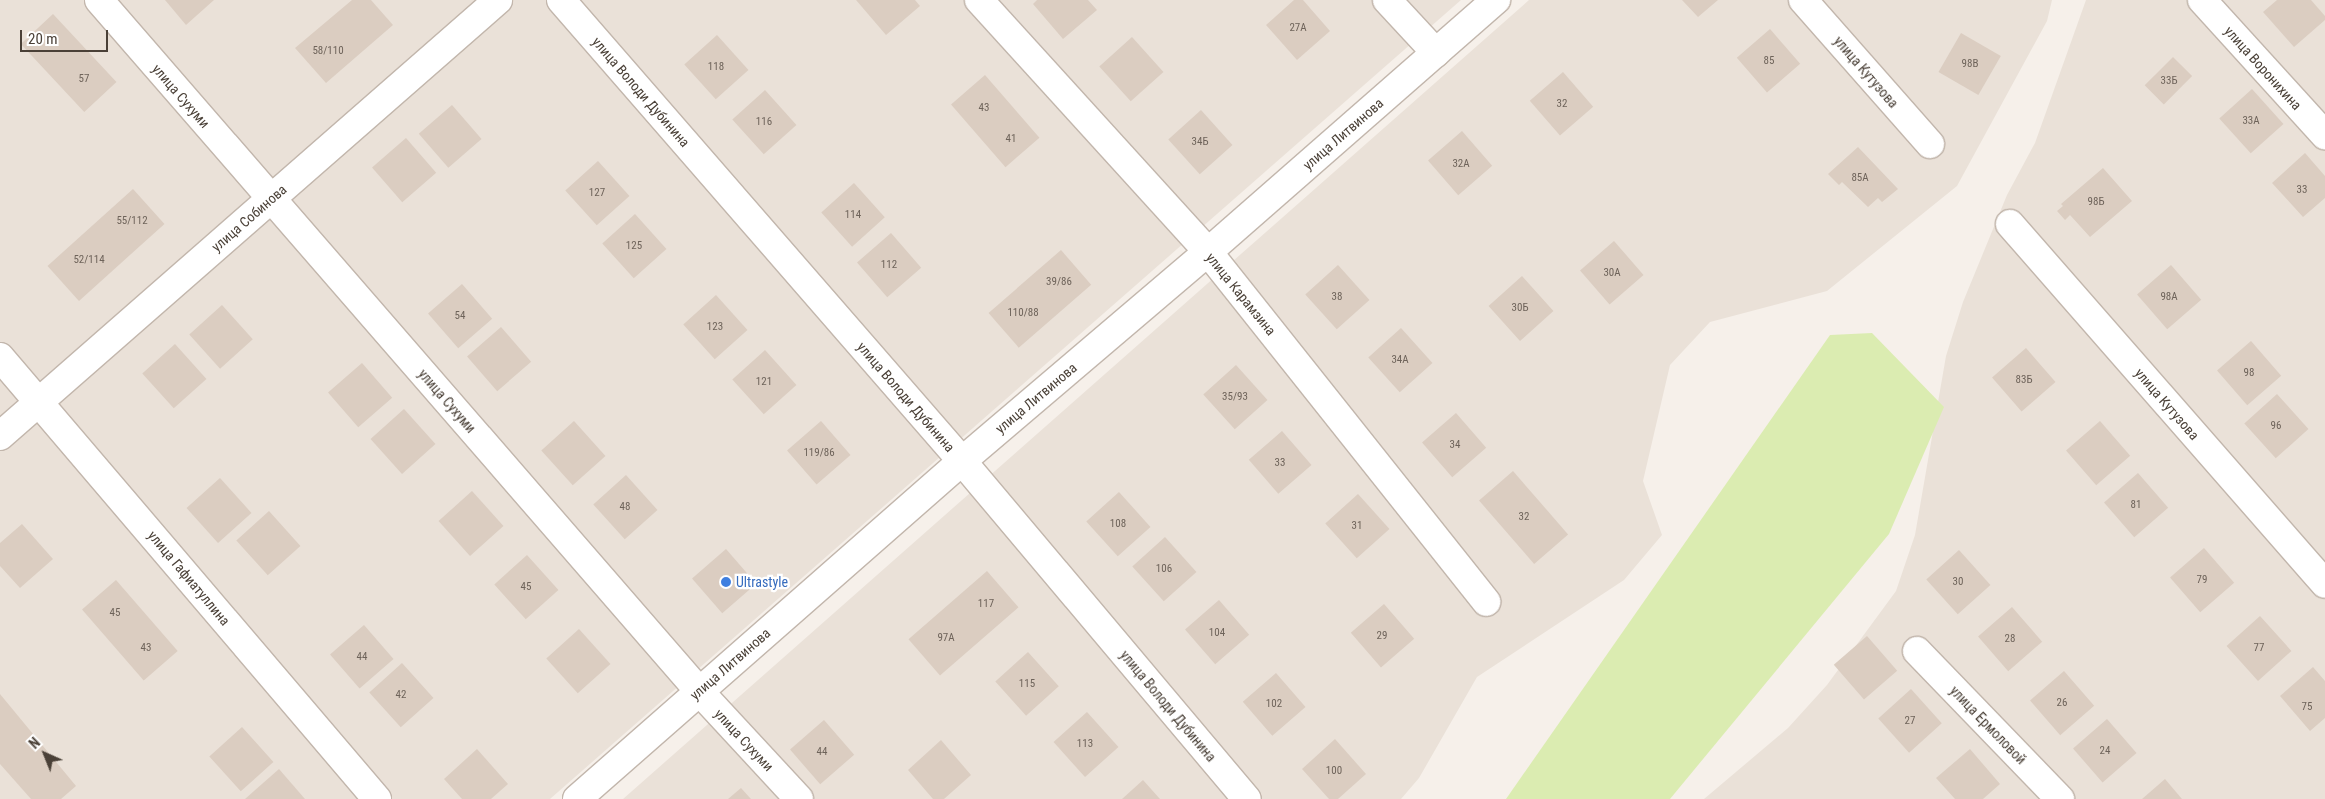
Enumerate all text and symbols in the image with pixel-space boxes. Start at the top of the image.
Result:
scale bar [22,20,110,52]
house number: 27А [1289,21,1307,35]
street label: улица Воронихина [2221,23,2305,113]
text: 20 m [28,30,58,48]
street label: улица Кутузова [1830,33,1902,111]
street label: улица Володи Дубинина [589,34,693,150]
house number: 58/110 [312,44,344,58]
house number: 85 [1764,54,1774,68]
house number: 98В [1962,57,1978,71]
house number: 118 [708,60,724,74]
street label: улица Сухуми [149,61,213,131]
house number: 57 [79,72,89,86]
house number: 33Б [2161,74,2177,88]
street label: улица Литвинова [1299,95,1387,173]
house number: 32 [1557,97,1567,111]
house number: 43 [979,101,989,115]
house number: 33А [2242,114,2260,128]
house number: 116 [756,115,772,129]
house number: 41 [1006,132,1016,146]
house number: 34Б [1192,135,1208,149]
house number: 32А [1452,157,1470,171]
house number: 85А [1851,171,1869,185]
street label: улица Собинова [208,181,290,255]
house number: 33 [2297,183,2307,197]
house number: 127 [589,186,605,200]
house number: 98Б [2088,195,2104,209]
house number: 114 [845,208,861,222]
house number: 55/112 [116,214,148,228]
house number: 125 [626,239,642,253]
street label: улица Карамзина [1203,249,1279,339]
house number: 52/114 [73,253,105,267]
house number: 112 [881,258,897,272]
house number: 30А [1603,266,1621,280]
house number: 39/86 [1046,275,1072,289]
house number: 38 [1332,290,1342,304]
house number: 98А [2160,290,2178,304]
house number: 30Б [1512,301,1528,315]
house number: 110/88 [1007,306,1039,320]
house number: 54 [455,309,465,323]
house number: 123 [707,320,723,334]
street label: улица Володи Дубинина [854,339,958,455]
house number: 34А [1391,353,1409,367]
street label: улица Литвинова [992,359,1080,437]
street label: улица Кутузова [2131,365,2203,443]
street label: улица Сухуми [415,366,479,436]
house number: 98 [2244,366,2254,380]
house number: 83Б [2016,373,2032,387]
house number: 121 [756,375,772,389]
house number: 35/93 [1222,390,1248,404]
house number: 96 [2271,419,2281,433]
house number: 34 [1450,438,1460,452]
house number: 119/86 [803,446,835,460]
house number: 33 [1275,456,1285,470]
house number: 81 [2131,498,2141,512]
house number: 48 [620,500,630,514]
house number: 32 [1519,510,1529,524]
house number: 108 [1110,517,1126,531]
house number: 31 [1352,519,1362,533]
street label: улица Гафиатуллина [144,527,234,629]
house number: 106 [1156,562,1172,576]
house number: 79 [2197,573,2207,587]
place label: Ultrastyle [736,574,788,590]
house number: 30 [1953,575,1963,589]
marker: Ultrastyle [720,576,732,588]
house number: 45 [521,580,531,594]
house number: 117 [978,597,994,611]
house number: 45 [110,606,120,620]
street label: улица Литвинова [686,625,774,703]
house number: 104 [1209,626,1225,640]
house number: 29 [1377,629,1387,643]
house number: 97А [937,631,955,645]
house number: 28 [2005,632,2015,646]
house number: 43 [141,641,151,655]
house number: 77 [2254,641,2264,655]
street label: улица Володи Дубинина [1117,647,1219,765]
house number: 44 [357,650,367,664]
house number: 115 [1019,677,1035,691]
street label: улица Ермоловой [1946,682,2030,768]
house number: 42 [396,688,406,702]
house number: 26 [2057,696,2067,710]
house number: 102 [1266,697,1282,711]
house number: 75 [2302,700,2312,714]
street label: улица Сухуми [711,705,777,775]
house number: 27 [1905,714,1915,728]
north arrow [20,729,70,779]
text: N [26,734,43,752]
house number: 113 [1077,737,1093,751]
house number: 24 [2100,744,2110,758]
house number: 44 [817,745,827,759]
house number: 100 [1326,764,1342,778]

